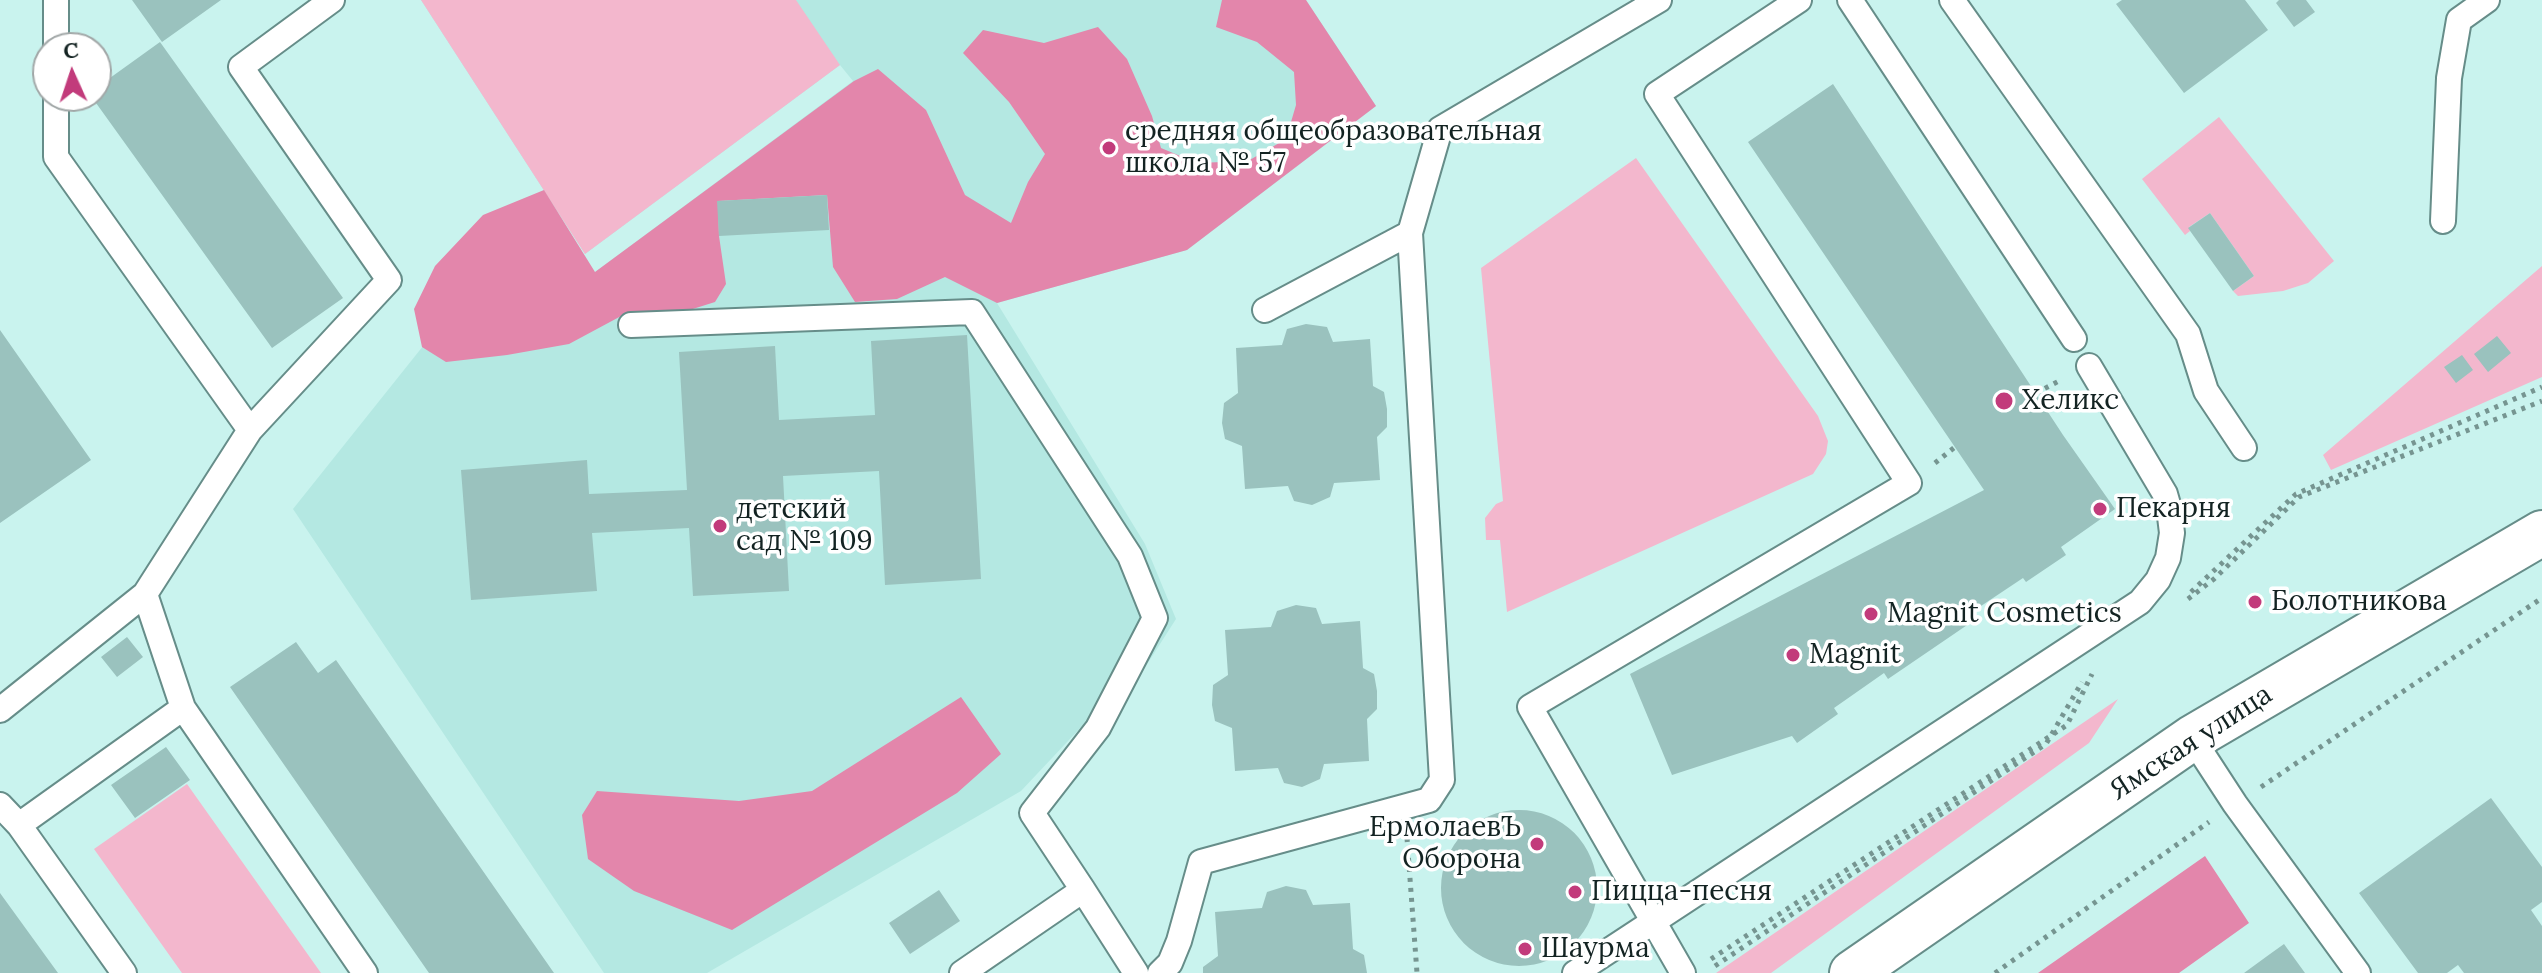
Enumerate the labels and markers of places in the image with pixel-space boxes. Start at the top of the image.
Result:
place label: средняя общеобразовательная школа № 57 [1125,115,1542,181]
marker: средняя общеобразовательная школа № 57 [1100,139,1118,157]
place label: Хеликс [2022,384,2119,418]
marker: Хеликс [1993,390,2015,412]
place label: Пекарня [2116,492,2231,526]
place label: детский сад № 109 [736,493,873,559]
marker: Пекарня [2091,500,2109,518]
marker: детский сад № 109 [711,517,729,535]
place label: Болотникова [2271,585,2447,619]
marker: Болотникова [2246,593,2264,611]
place label: Magnit Cosmetics [1887,597,2122,631]
marker: Magnit Cosmetics [1862,605,1880,623]
place label: Magnit [1809,638,1901,672]
marker: Magnit [1784,646,1802,664]
place label: ЕрмолаевЪ Оборона [1369,811,1521,877]
marker: ЕрмолаевЪ Оборона [1528,835,1546,853]
place label: Пицца-песня [1591,875,1772,909]
marker: Пицца-песня [1566,883,1584,901]
place label: Шаурма [1541,932,1650,966]
marker: Шаурма [1516,940,1534,958]

